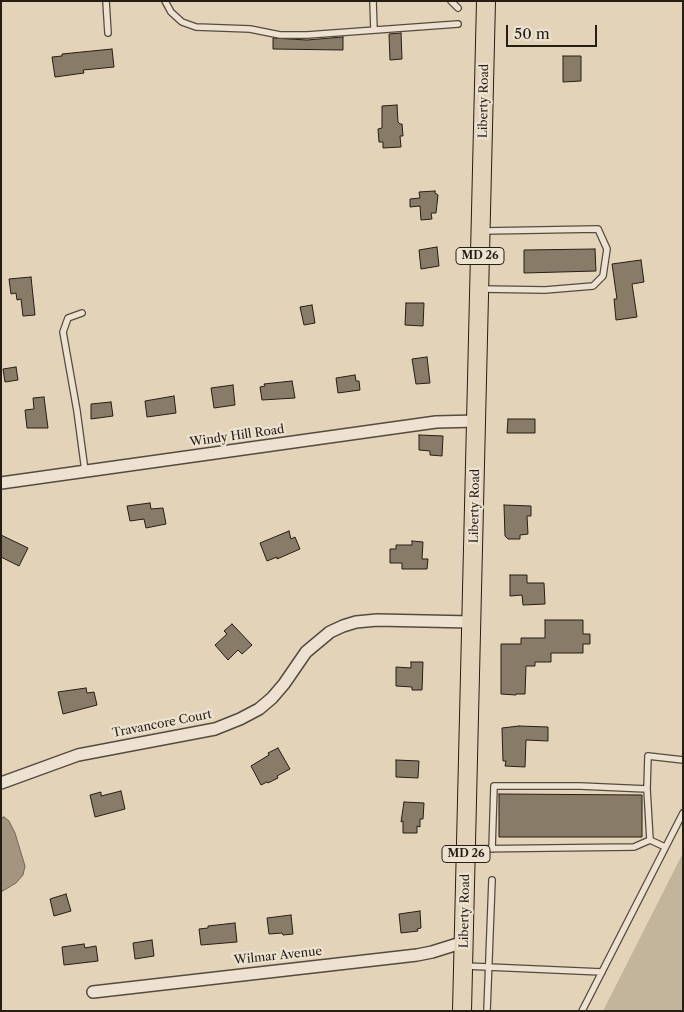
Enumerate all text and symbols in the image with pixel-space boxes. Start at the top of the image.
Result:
scale bar [509,15,600,47]
text: 50 m [514,24,550,43]
street label: Liberty Road [476,64,492,138]
road number: MD 26 [456,248,504,264]
street label: Windy Hill Road [189,422,285,450]
street label: Liberty Road [467,469,483,543]
street label: Travancore Court [111,707,213,741]
road number: MD 26 [442,846,490,862]
street label: Liberty Road [457,874,473,948]
street label: Wilmar Avenue [233,944,323,968]

